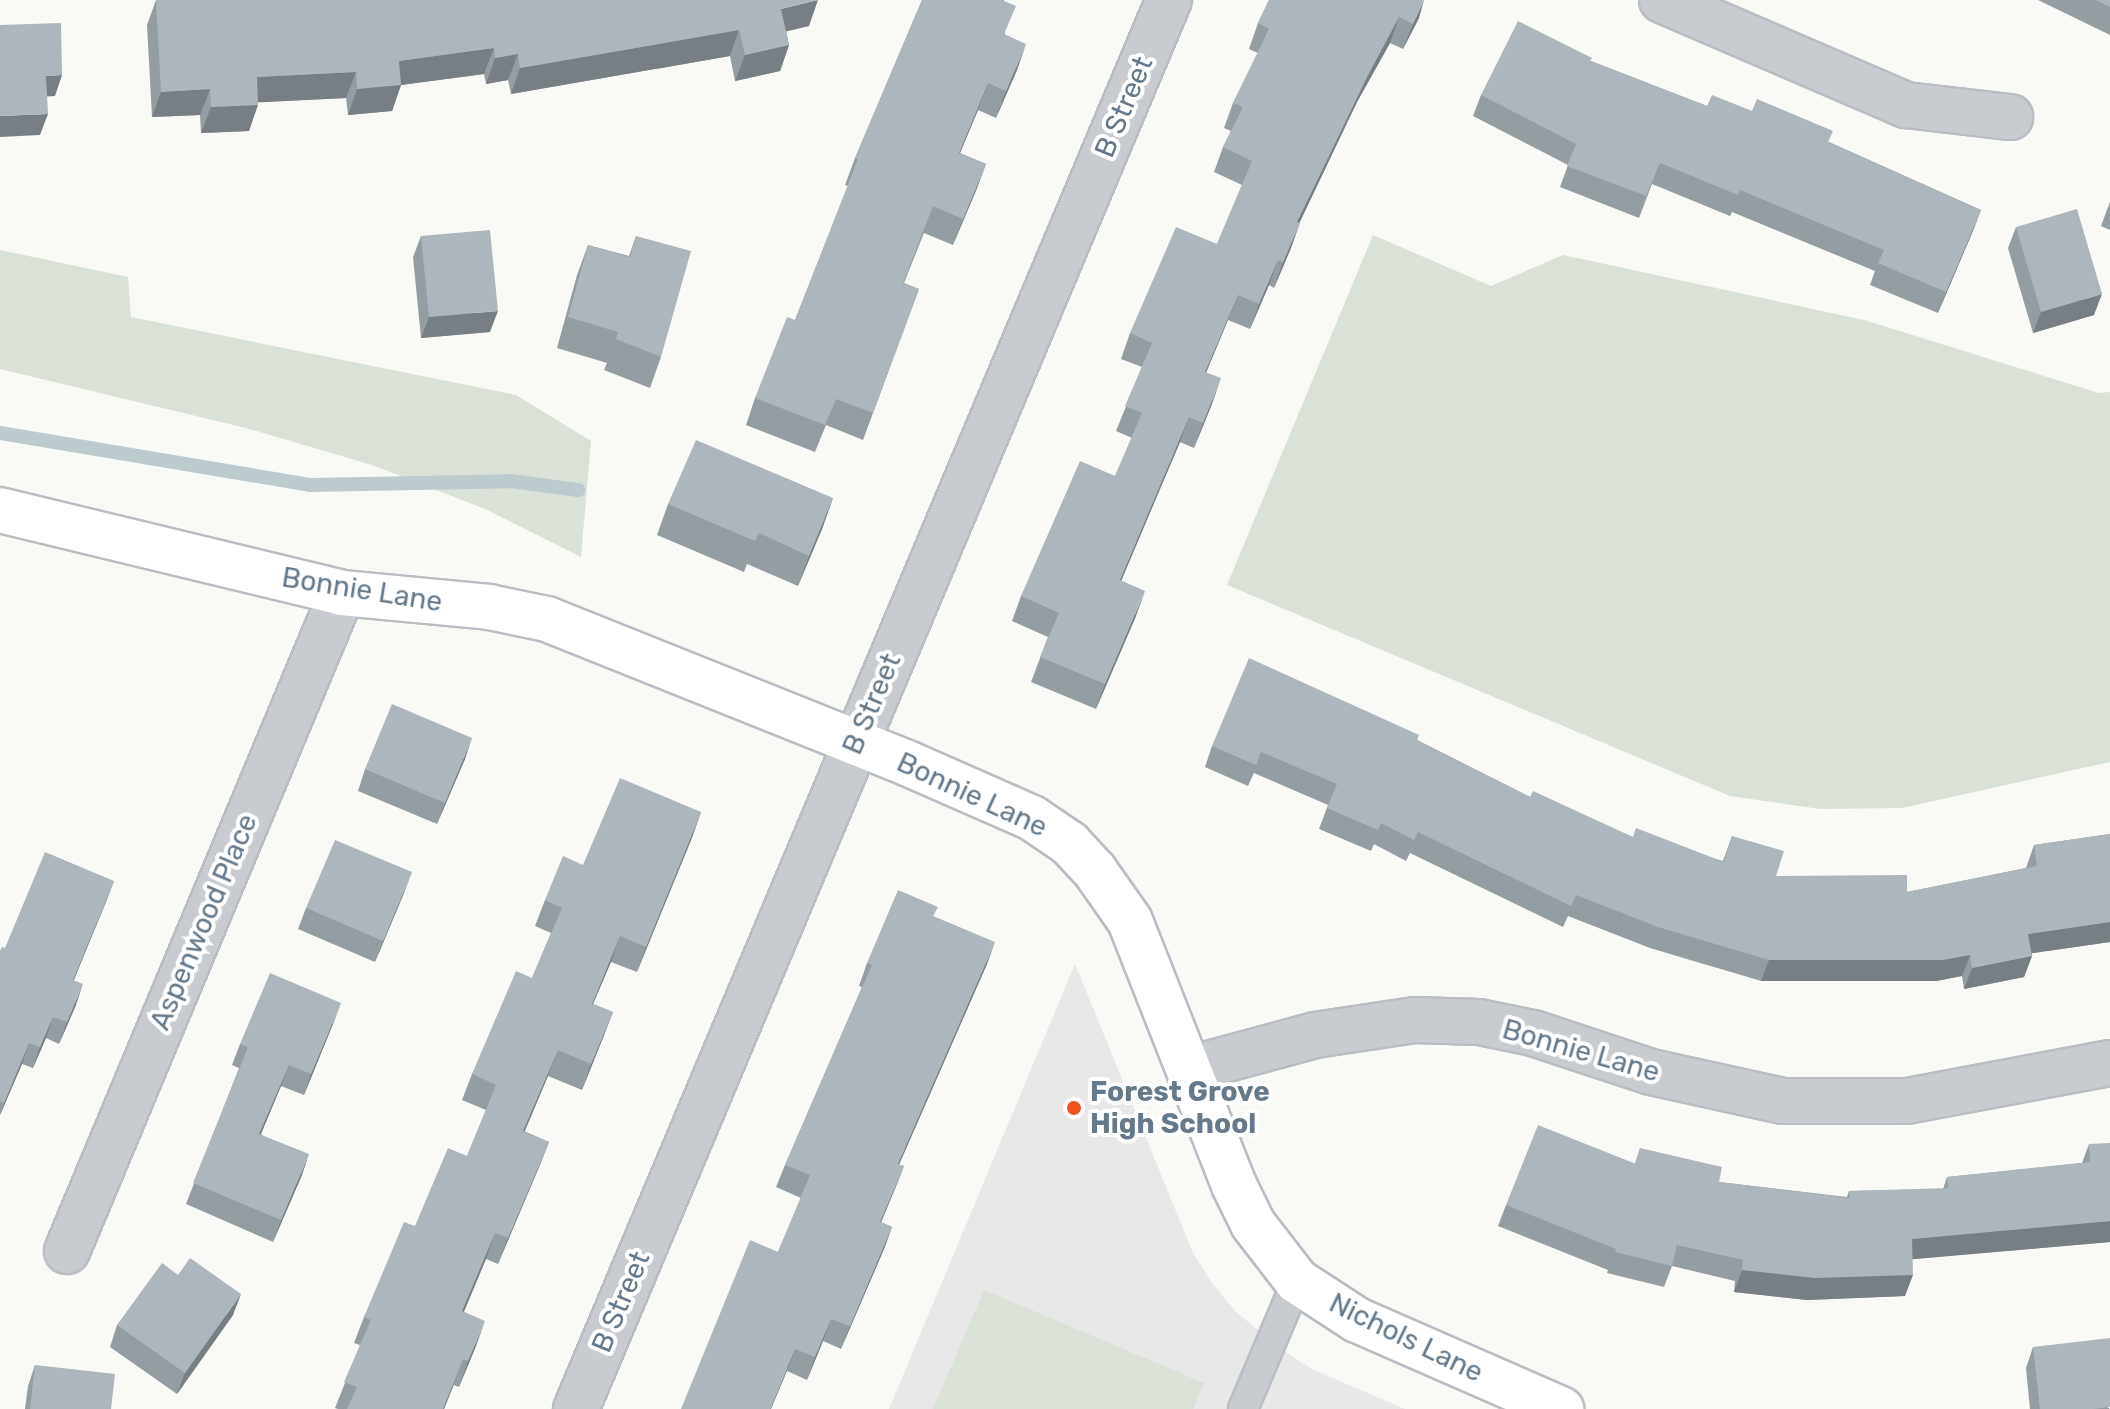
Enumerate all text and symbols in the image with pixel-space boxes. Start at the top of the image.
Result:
street label: B Street [1088,51,1160,163]
street label: Bonnie Lane [279,561,445,619]
street label: B Street [836,648,908,760]
street label: Bonnie Lane [892,746,1052,844]
street label: Aspenwood Place [143,809,265,1035]
street label: Bonnie Lane [1499,1013,1663,1089]
place label: Forest Grove High School [1090,1075,1270,1141]
marker: Forest Grove High School [1065,1099,1083,1117]
street label: B Street [585,1246,657,1358]
street label: Nichols Lane [1324,1286,1488,1390]

